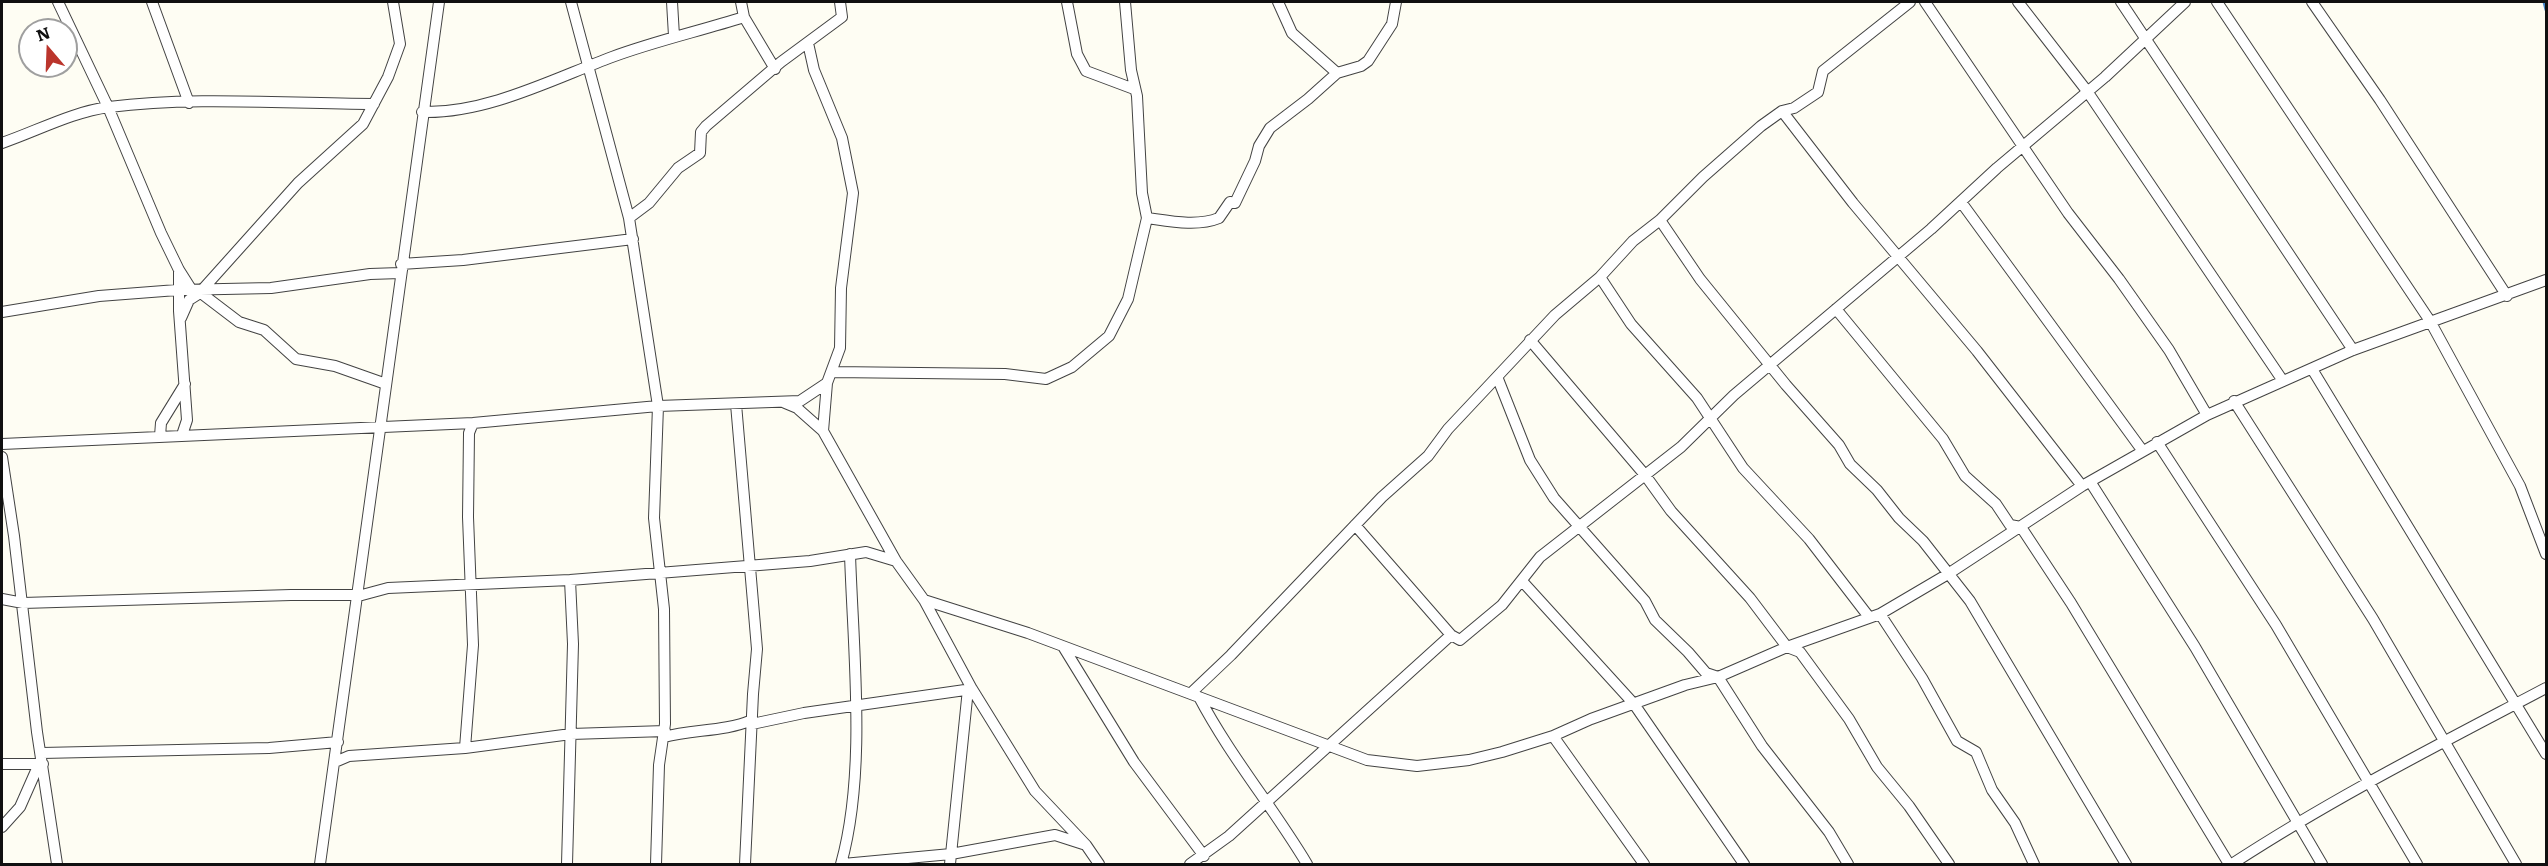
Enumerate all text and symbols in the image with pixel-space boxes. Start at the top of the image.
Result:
north arrow [18,18,78,78]
text: N [33,19,53,46]

